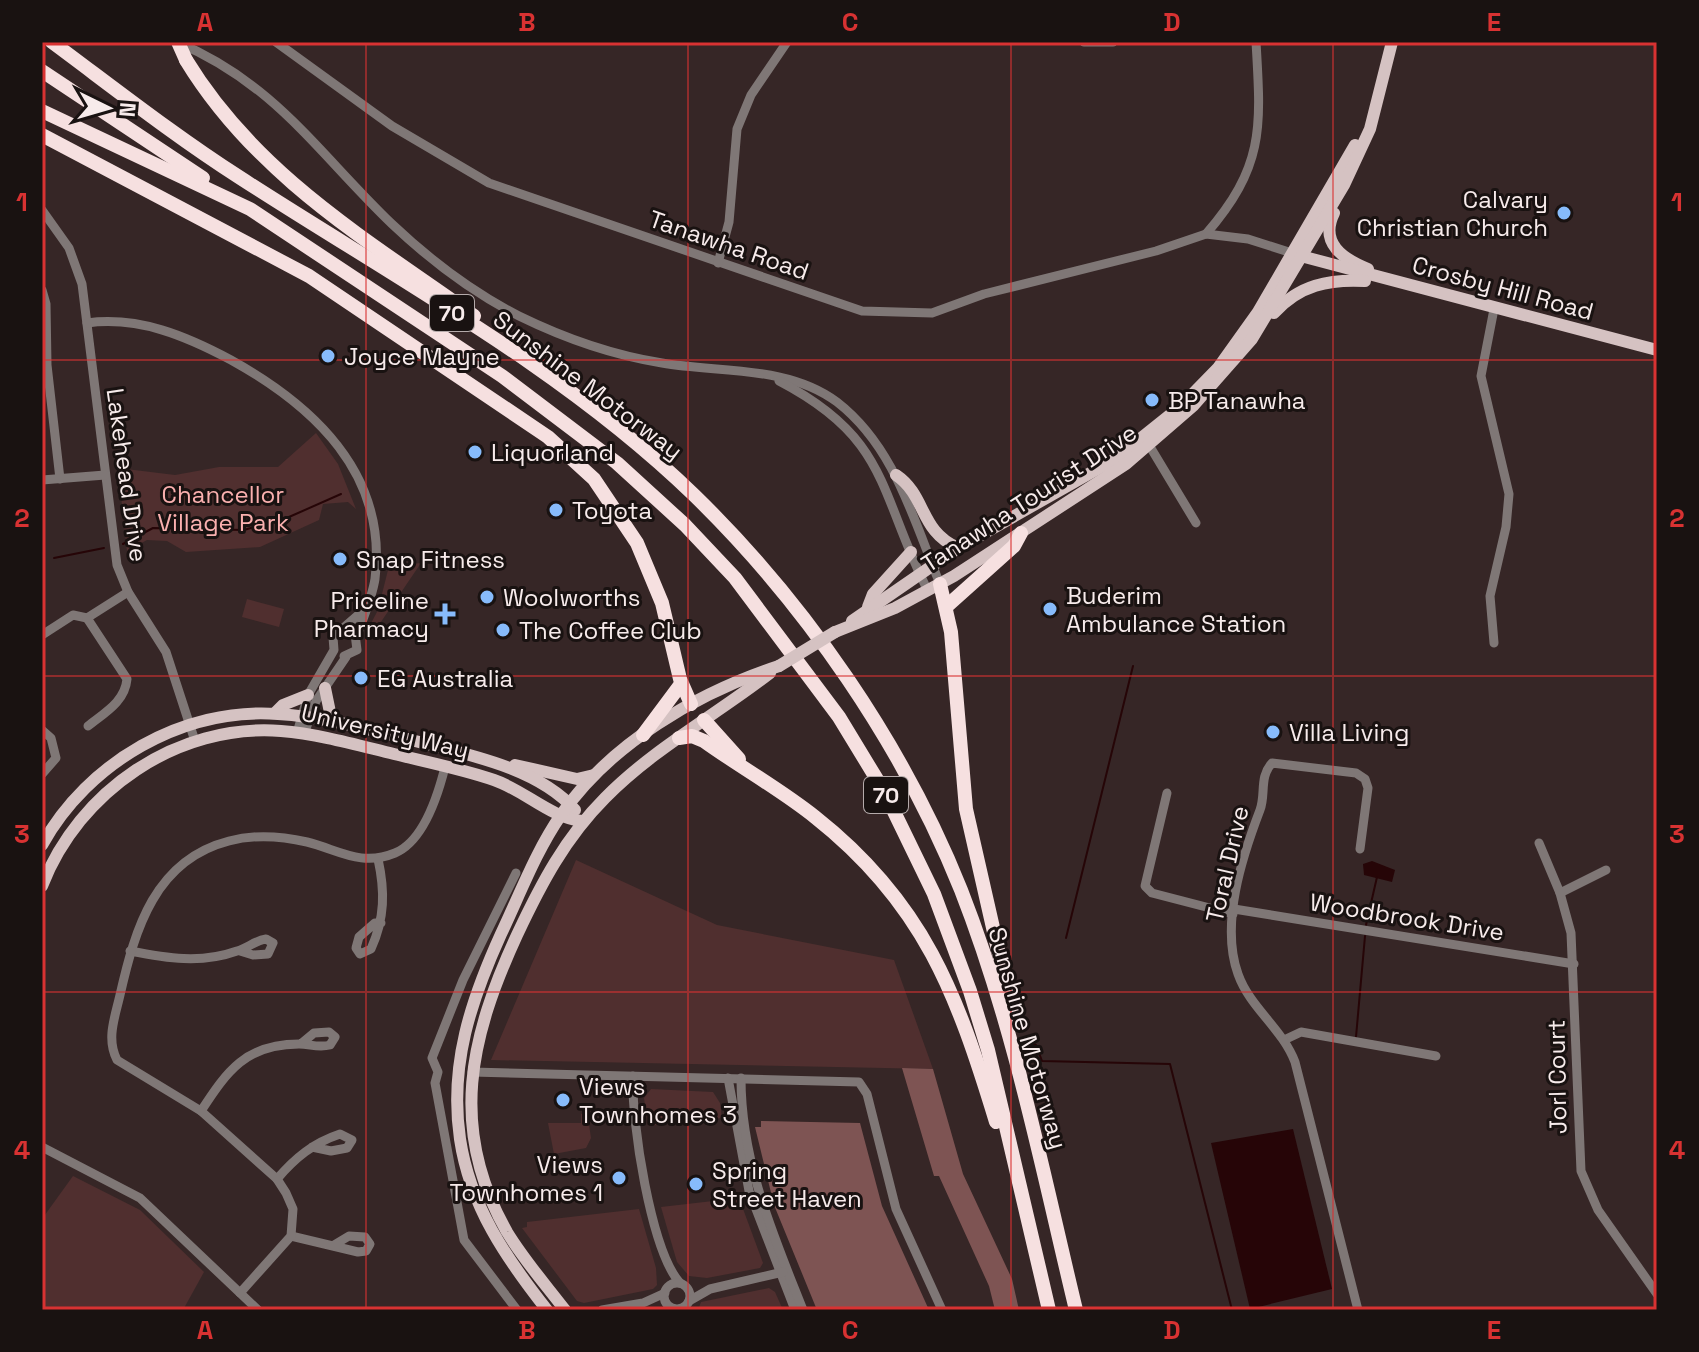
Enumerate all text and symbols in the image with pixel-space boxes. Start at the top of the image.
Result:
text: A [197,5,214,39]
text: B [518,5,536,39]
text: C [842,5,858,39]
text: D [1163,5,1181,39]
text: E [1487,5,1501,39]
north arrow [68,68,148,148]
text: N [113,101,143,118]
place label: Calvary Christian Church [1357,184,1548,243]
text: 1 [16,185,28,219]
text: 1 [1671,185,1683,219]
street label: Tanawha Road [645,203,813,287]
marker: Calvary Christian Church [1555,204,1573,222]
street label: Crosby Hill Road [1409,249,1597,327]
road number: 70 [430,295,474,331]
street label: Sunshine Motorway [487,304,689,466]
place label: Joyce Mayne [344,341,500,372]
marker: Joyce Mayne [319,347,337,365]
place label: BP Tanawha [1168,385,1306,416]
street label: Lakehead Drive [99,386,155,564]
marker: BP Tanawha [1143,391,1161,409]
street label: Tanawha Tourist Drive [915,417,1143,579]
place label: Liquorland [491,437,614,468]
marker: Liquorland [466,443,484,461]
park label: Chancellor Village Park [157,479,289,538]
place label: Toyota [572,495,653,526]
text: 2 [14,501,30,535]
marker: Toyota [547,501,565,519]
text: 2 [1669,501,1685,535]
place label: Snap Fitness [356,544,505,575]
marker: Snap Fitness [331,550,349,568]
place label: Buderim Ambulance Station [1066,580,1286,639]
place label: Woolworths [503,582,640,613]
place label: Priceline Pharmacy [314,585,429,644]
marker: Woolworths [478,588,496,606]
marker: Buderim Ambulance Station [1041,600,1059,618]
marker: Priceline Pharmacy [436,605,454,623]
place label: The Coffee Club [519,615,702,646]
marker: The Coffee Club [494,621,512,639]
place label: EG Australia [377,663,514,694]
marker: EG Australia [352,669,370,687]
street label: University Way [298,697,472,765]
place label: Villa Living [1289,717,1409,748]
marker: Villa Living [1264,723,1282,741]
road number: 70 [864,777,908,813]
street label: Toral Drive [1199,803,1255,925]
text: 3 [14,817,30,851]
text: 3 [1669,817,1685,851]
street label: Woodbrook Drive [1308,886,1506,948]
street label: Sunshine Motorway [982,924,1074,1152]
street label: Jorl Court [1541,1019,1573,1135]
place label: Views Townhomes 3 [579,1071,737,1130]
marker: Views Townhomes 3 [554,1091,572,1109]
text: 4 [14,1133,30,1167]
text: 4 [1669,1133,1685,1167]
place label: Views Townhomes 1 [450,1149,603,1208]
place label: Spring Street Haven [712,1155,862,1214]
marker: Views Townhomes 1 [610,1169,628,1187]
marker: Spring Street Haven [687,1175,705,1193]
text: A [197,1313,214,1347]
text: B [518,1313,536,1347]
text: C [842,1313,858,1347]
text: D [1163,1313,1181,1347]
text: E [1487,1313,1501,1347]

